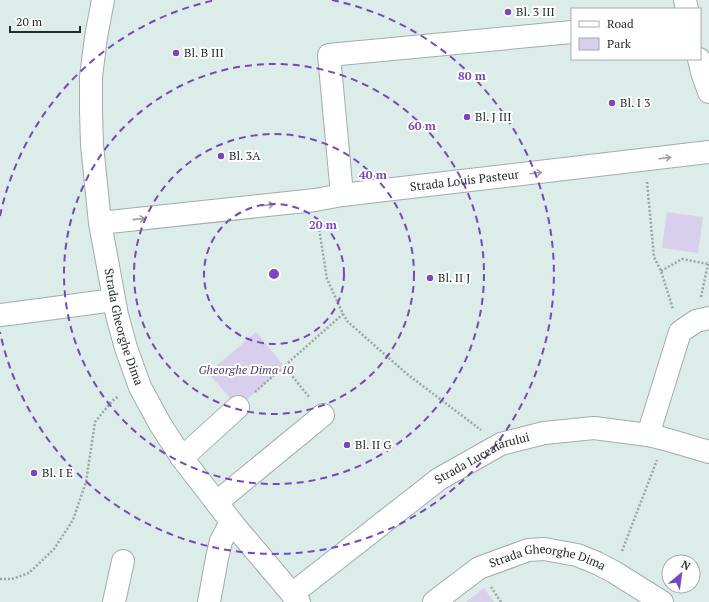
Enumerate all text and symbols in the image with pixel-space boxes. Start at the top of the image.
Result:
place label: Bl. 3 III [516,4,555,19]
marker: Bl. 3 III [503,7,513,17]
scale bar [10,8,80,34]
legend [571,8,701,60]
text: 20 m [16,14,43,29]
text: Road [607,16,634,31]
text: Park [607,36,632,51]
place label: Bl. B III [184,45,224,60]
marker: Bl. B III [171,48,181,58]
text: 80 m [458,68,486,83]
place label: Bl. I 3 [620,95,650,110]
marker: Bl. I 3 [607,98,617,108]
place label: Bl. J III [475,109,511,124]
marker: Bl. J III [462,112,472,122]
text: 60 m [408,118,436,133]
place label: Bl. 3A [229,148,261,163]
marker: Bl. 3A [216,151,226,161]
one-way arrow [658,154,671,162]
street label: Strada Louis Pasteur [409,166,520,194]
text: 40 m [359,167,387,182]
one-way arrow [529,169,542,177]
one-way arrow [261,201,274,209]
one-way arrow [132,215,145,223]
text: 20 m [309,217,337,232]
street label: Strada Gheorghe Dima [102,267,147,387]
centre of rings [267,267,281,281]
place label: Bl. II J [438,270,470,285]
marker: Bl. II J [425,273,435,283]
park label: Gheorghe Dima 10 [198,362,294,377]
street label: Strada Luceafărului [431,429,531,487]
place label: Bl. II G [355,437,392,452]
marker: Bl. II G [342,440,352,450]
place label: Bl. I E [42,465,73,480]
marker: Bl. I E [29,468,39,478]
text: Strada Gheorghe Dima [487,541,608,573]
north arrow [661,554,701,594]
text: N [679,557,693,574]
street label: Strada Gheorghe Dima [486,559,608,577]

